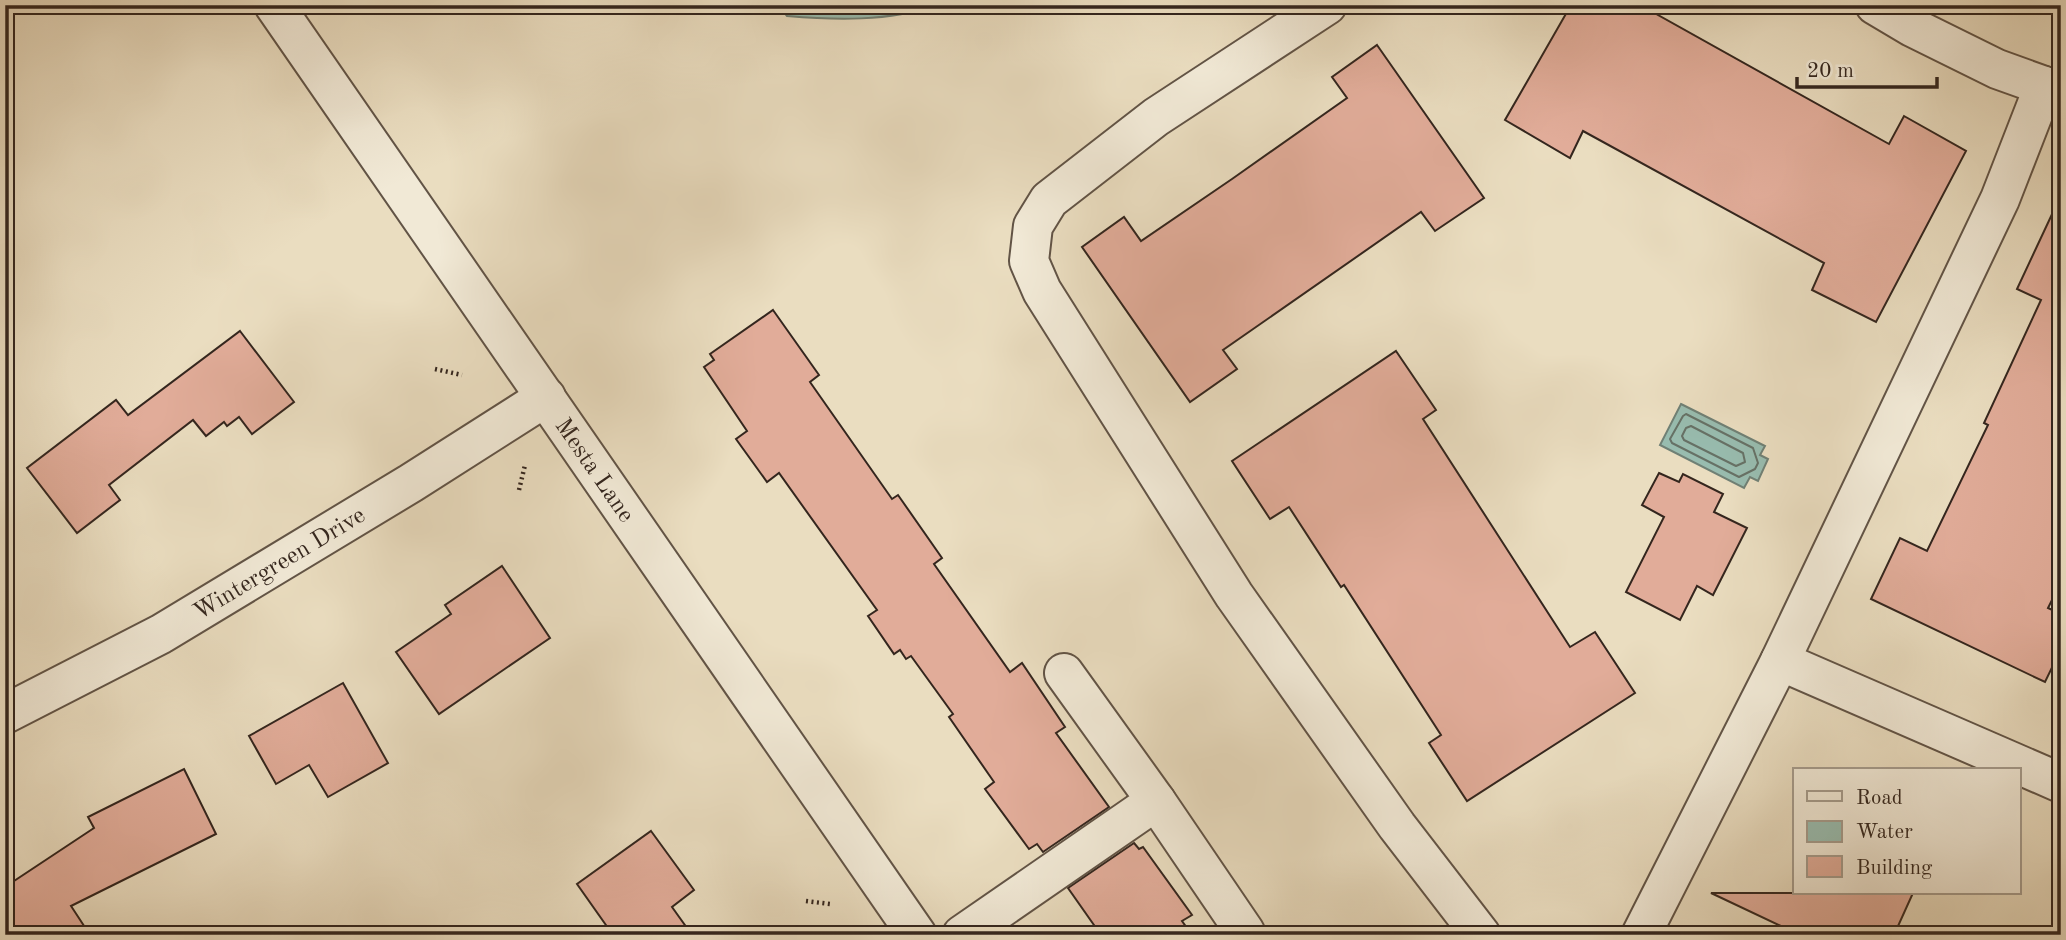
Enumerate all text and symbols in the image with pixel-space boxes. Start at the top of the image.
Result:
scale bar [1797,46,1937,90]
text: 20 m [1807,61,1854,82]
street label: Mesta Lane [550,414,638,527]
street label: Wintergreen Drive [190,504,370,625]
legend [1793,768,2021,894]
text: Road [1856,788,1903,809]
text: Water [1856,822,1913,843]
text: Building [1856,858,1933,879]

